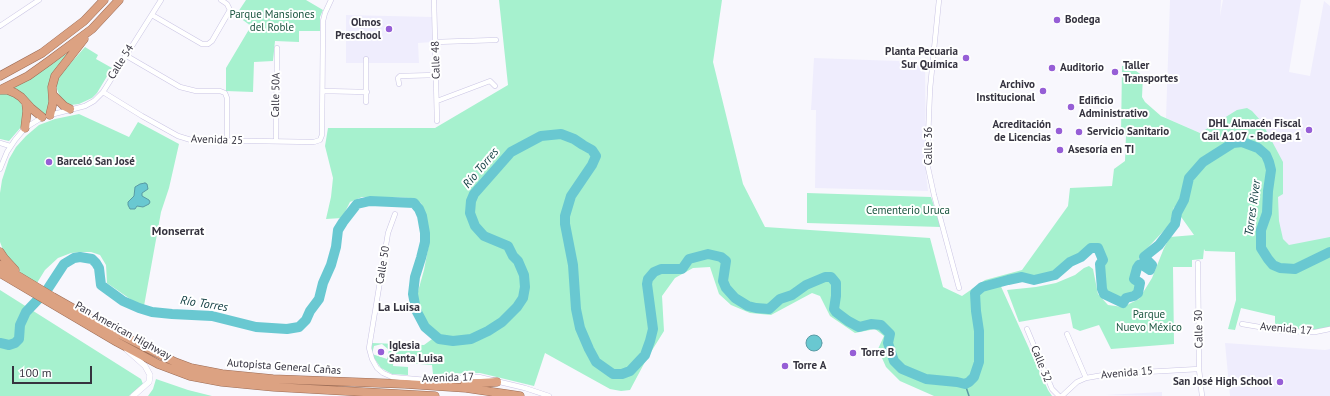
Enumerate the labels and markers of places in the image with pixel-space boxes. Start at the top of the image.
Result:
place label: Bodega [1065,13,1100,27]
marker: Bodega [1052,15,1062,25]
place label: Olmos Preschool [335,16,381,42]
marker: Olmos Preschool [384,24,394,34]
place label: Planta Pecuaria Sur Química [885,45,958,71]
marker: Planta Pecuaria Sur Química [961,53,971,63]
place label: Taller Transportes [1123,59,1178,85]
place label: Auditorio [1060,61,1104,75]
marker: Auditorio [1047,63,1057,73]
marker: Taller Transportes [1110,67,1120,77]
place label: Archivo Institucional [976,78,1035,104]
marker: Archivo Institucional [1038,86,1048,96]
place label: Edificio Administrativo [1079,94,1148,120]
marker: Edificio Administrativo [1066,102,1076,112]
place label: DHL Almacén Fiscal Cail A107 - Bodega 1 [1201,117,1301,143]
place label: Acreditación de Licencias [993,118,1051,144]
place label: Servicio Sanitario [1087,125,1169,139]
marker: DHL Almacén Fiscal Cail A107 - Bodega 1 [1304,125,1314,135]
marker: Acreditación de Licencias [1054,126,1064,136]
marker: Servicio Sanitario [1074,127,1084,137]
place label: Asesoría en TI [1068,143,1134,157]
marker: Asesoría en TI [1055,145,1065,155]
place label: Barceló San José [57,155,135,169]
marker: Barceló San José [44,157,54,167]
place label: Iglesia Santa Luisa [389,339,443,365]
place label: Torre B [861,346,894,360]
marker: Iglesia Santa Luisa [376,347,386,357]
marker: Torre B [848,348,858,358]
place label: Torre A [793,359,826,373]
marker: Torre A [780,361,790,371]
place label: San José High School [1173,375,1272,389]
marker: San José High School [1275,377,1285,387]

